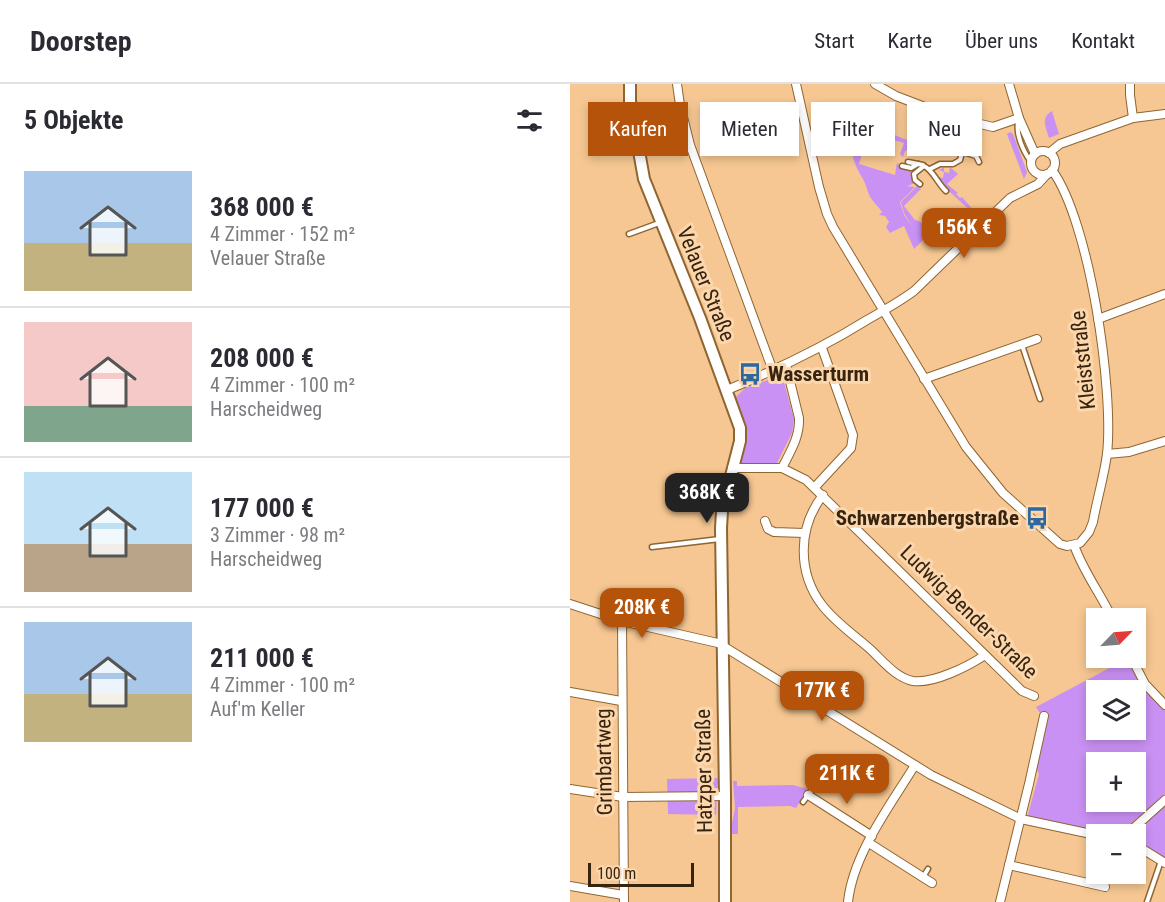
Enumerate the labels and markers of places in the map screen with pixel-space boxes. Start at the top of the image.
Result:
pin: 156K € [915,208,1013,259]
bus stop icon: Wasserturm [737,361,763,387]
place label: Wasserturm [768,362,869,386]
pin: 368K € [658,473,756,524]
bus stop icon: Schwarzenbergstraße [1024,505,1050,531]
place label: Schwarzenbergstraße [836,506,1019,530]
pin: 208K € [593,588,691,639]
pin: 177K € [773,671,871,722]
pin: 211K € [798,754,896,805]

